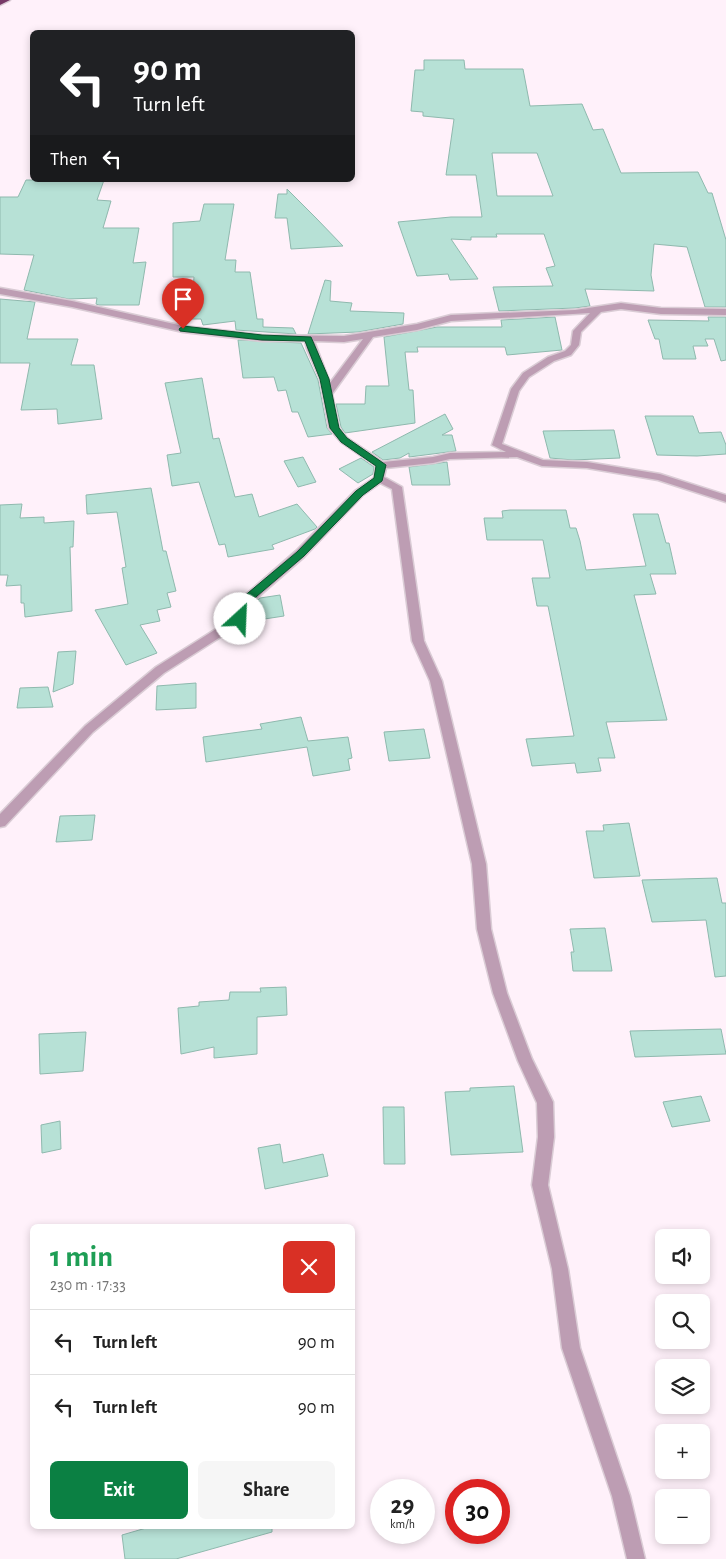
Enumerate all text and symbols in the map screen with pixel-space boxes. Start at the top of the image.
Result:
icon: left [50,50,115,115]
text: 90 m [133,52,202,87]
text: Turn left [133,93,205,115]
icon: left [98,145,126,173]
text: Then [50,150,88,169]
pin [162,278,204,329]
icon: arrive [169,285,197,313]
position arrow [213,592,265,644]
map controls [655,1229,710,1544]
button: sound [655,1229,710,1284]
button: close [283,1241,335,1293]
text: 1 min [50,1242,113,1272]
text: 230 m · 17:33 [50,1277,126,1293]
button: search [655,1294,710,1349]
icon: left [50,1328,78,1356]
text: Turn left [93,1333,157,1352]
text: 90 m [298,1333,335,1352]
button: layers [655,1359,710,1414]
icon: left [50,1393,78,1421]
text: Turn left [93,1398,157,1417]
text: 90 m [298,1398,335,1417]
button: + [655,1424,710,1479]
button: Exit [50,1461,188,1519]
button: Share [198,1461,335,1519]
speed limit sign: 30 [445,1479,510,1544]
button: − [655,1489,710,1544]
text: 29 [391,1493,414,1518]
text: km/h [390,1518,415,1530]

